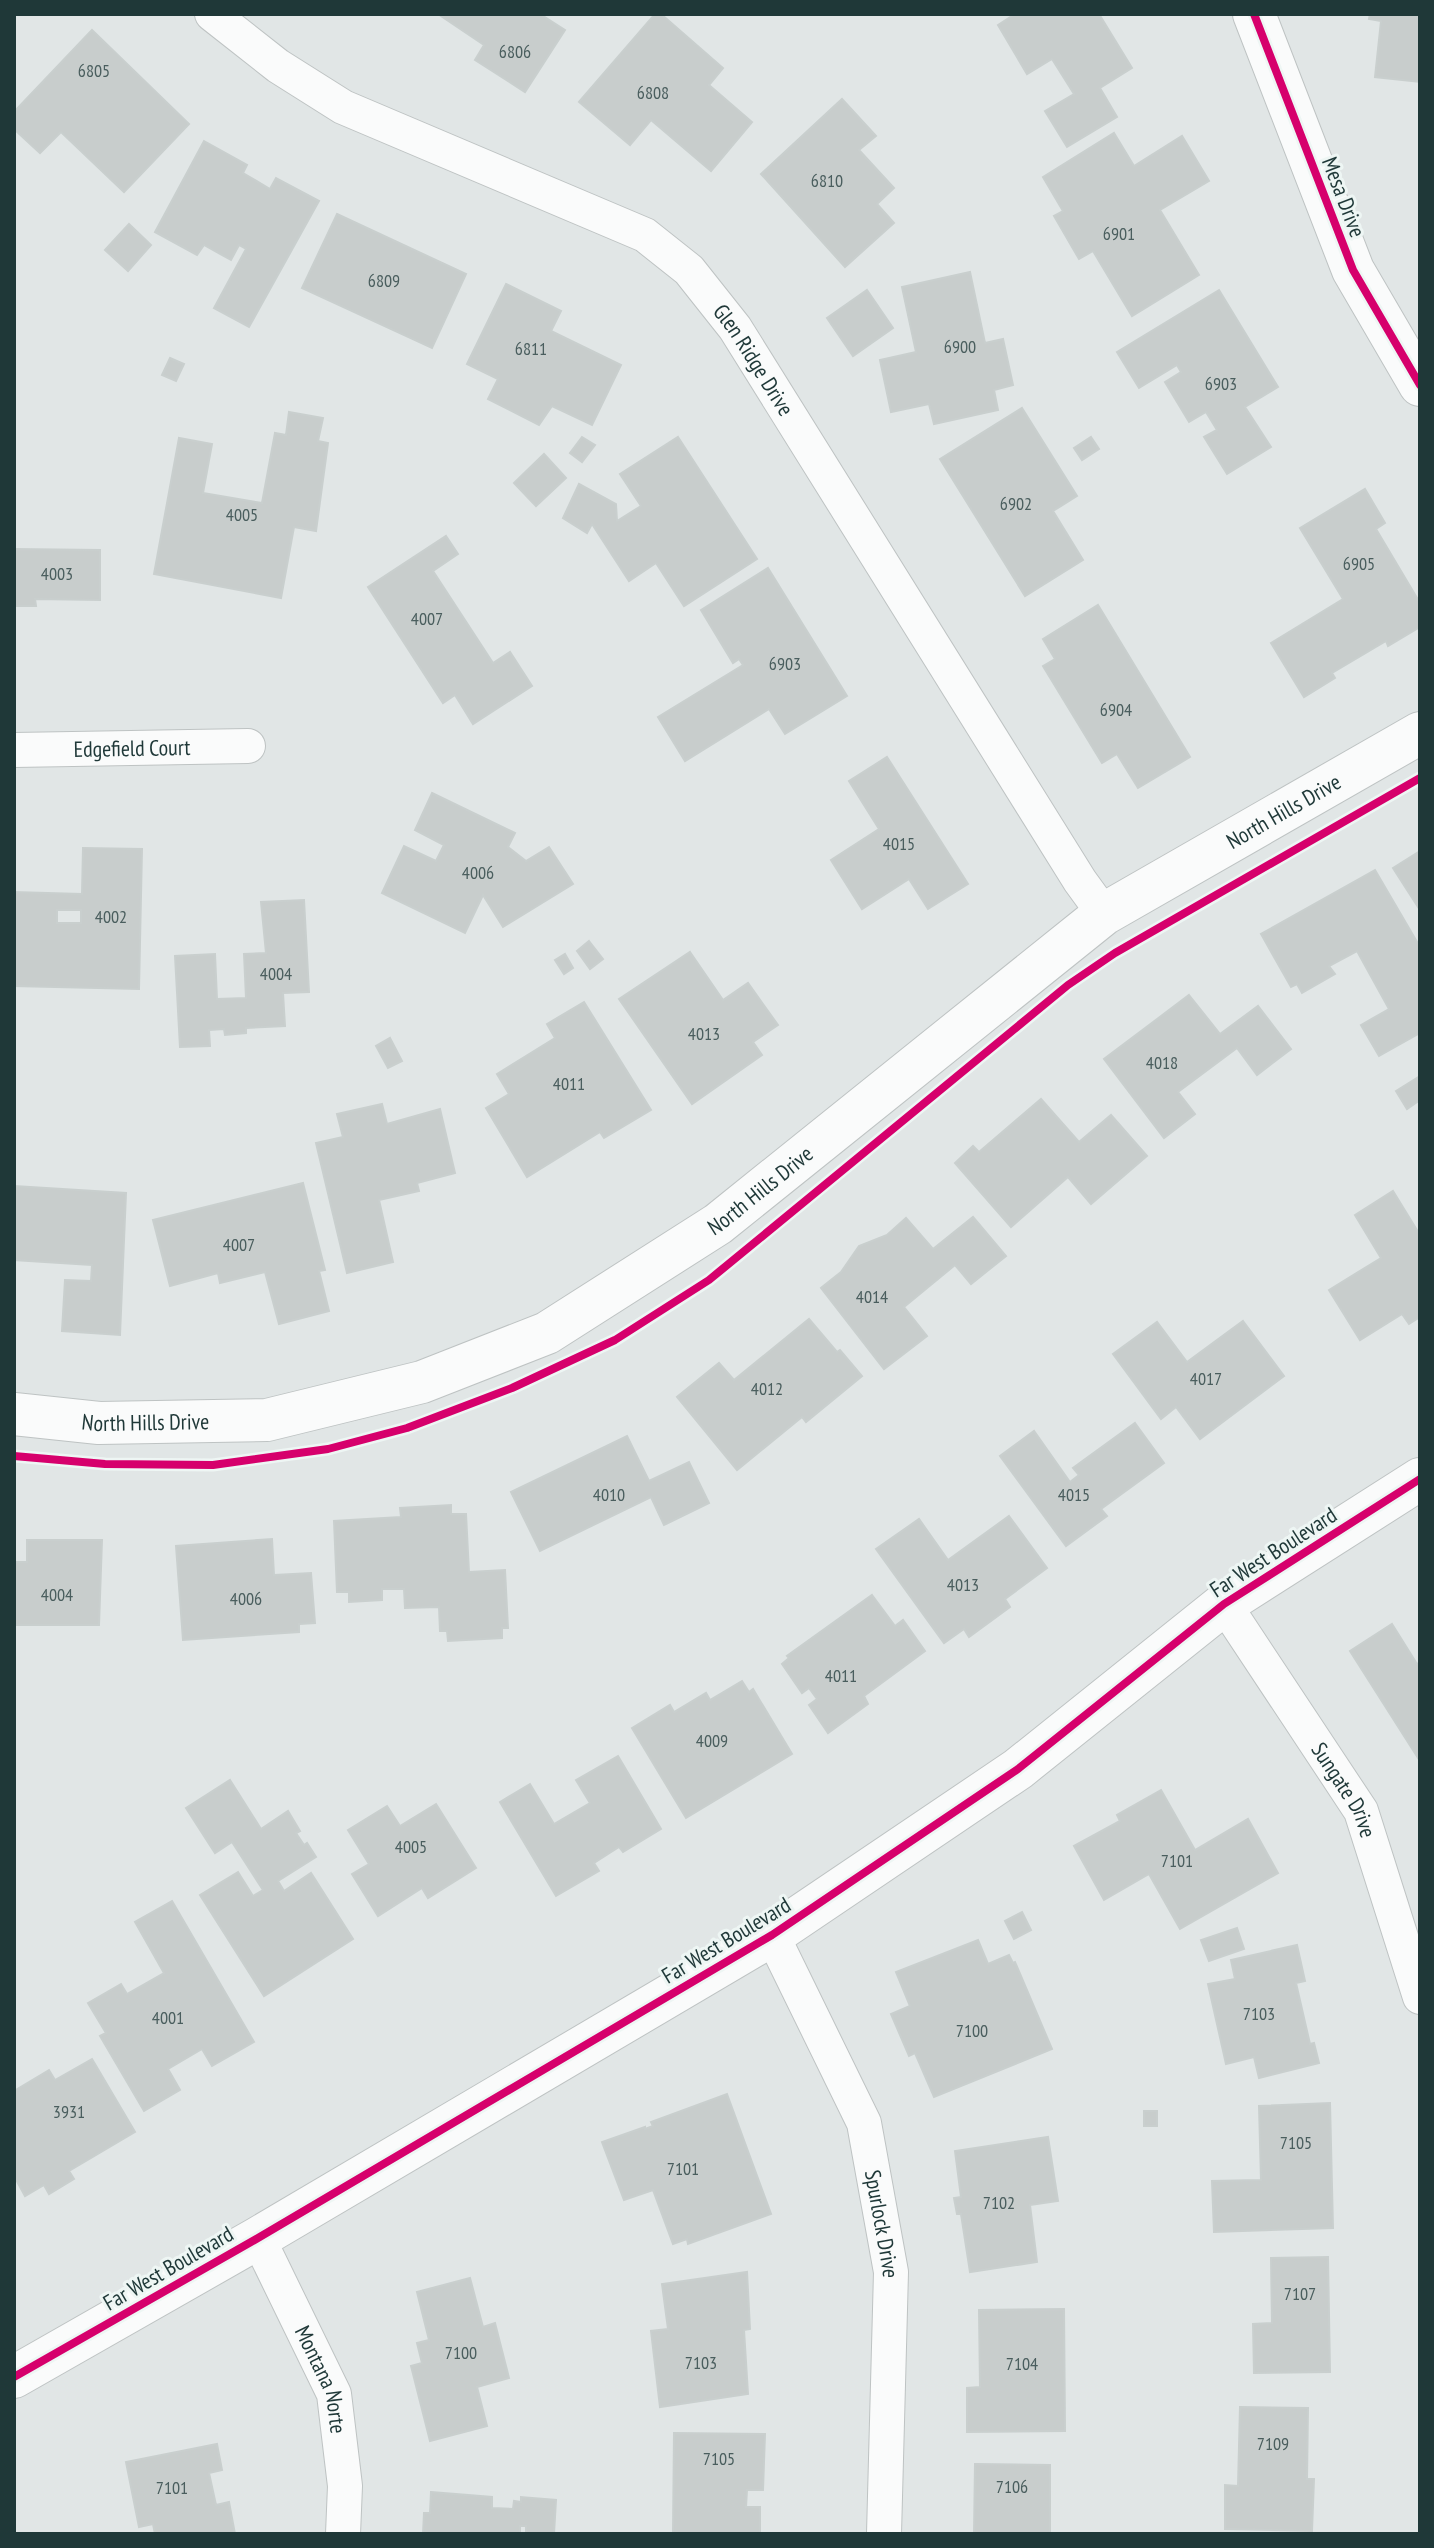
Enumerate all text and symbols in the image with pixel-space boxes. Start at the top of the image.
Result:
house number: 6806 [499,40,531,63]
house number: 6805 [78,59,110,82]
house number: 6808 [637,81,669,104]
street label: Mesa Drive [1316,153,1372,241]
house number: 6810 [811,169,843,192]
house number: 6901 [1103,222,1135,245]
house number: 6809 [368,269,400,292]
street label: Glen Ridge Drive [707,298,800,421]
house number: 6900 [944,335,976,358]
house number: 6811 [515,337,547,360]
house number: 6903 [1205,372,1237,395]
house number: 6902 [1000,492,1032,515]
house number: 4005 [226,503,258,526]
house number: 6905 [1343,552,1375,575]
house number: 4003 [41,562,73,585]
house number: 4007 [411,607,443,630]
house number: 6903 [769,652,801,675]
house number: 6904 [1100,698,1132,721]
street label: Edgefield Court [73,733,191,763]
street label: North Hills Drive [1221,767,1346,855]
house number: 4015 [883,832,915,855]
house number: 4006 [462,861,494,884]
house number: 4002 [95,905,127,928]
house number: 4004 [260,962,292,985]
house number: 4013 [688,1022,720,1045]
house number: 4018 [1146,1051,1178,1074]
house number: 4011 [553,1072,585,1095]
street label: North Hills Drive [702,1139,818,1241]
house number: 4007 [223,1233,255,1256]
house number: 4014 [856,1285,888,1308]
house number: 4017 [1190,1367,1222,1390]
house number: 4012 [751,1377,783,1400]
street label: North Hills Drive [80,1407,209,1437]
house number: 4010 [593,1483,625,1506]
house number: 4015 [1058,1483,1090,1506]
street label: Far West Boulevard [1204,1501,1342,1603]
house number: 4013 [947,1573,979,1596]
house number: 4004 [41,1583,73,1606]
house number: 4006 [230,1587,262,1610]
house number: 4011 [825,1664,857,1687]
house number: 4009 [696,1729,728,1752]
street label: Sungate Drive [1305,1737,1383,1841]
house number: 4005 [395,1835,427,1858]
house number: 7101 [1161,1849,1193,1872]
street label: Far West Boulevard [656,1891,796,1989]
house number: 7103 [1243,2002,1275,2025]
house number: 4001 [152,2006,184,2029]
house number: 7100 [956,2019,988,2042]
house number: 3931 [53,2100,85,2123]
house number: 7105 [1280,2131,1312,2154]
house number: 7101 [667,2157,699,2180]
street label: Spurlock Drive [859,2168,905,2279]
house number: 7102 [983,2191,1015,2214]
street label: Far West Boulevard [98,2219,238,2317]
house number: 7107 [1284,2282,1316,2305]
street label: Montana Norte [289,2321,353,2435]
house number: 7100 [445,2341,477,2364]
house number: 7103 [685,2351,717,2374]
house number: 7104 [1006,2352,1038,2375]
house number: 7109 [1257,2432,1289,2455]
house number: 7105 [703,2447,735,2470]
house number: 7106 [996,2475,1028,2498]
house number: 7101 [156,2476,188,2499]

